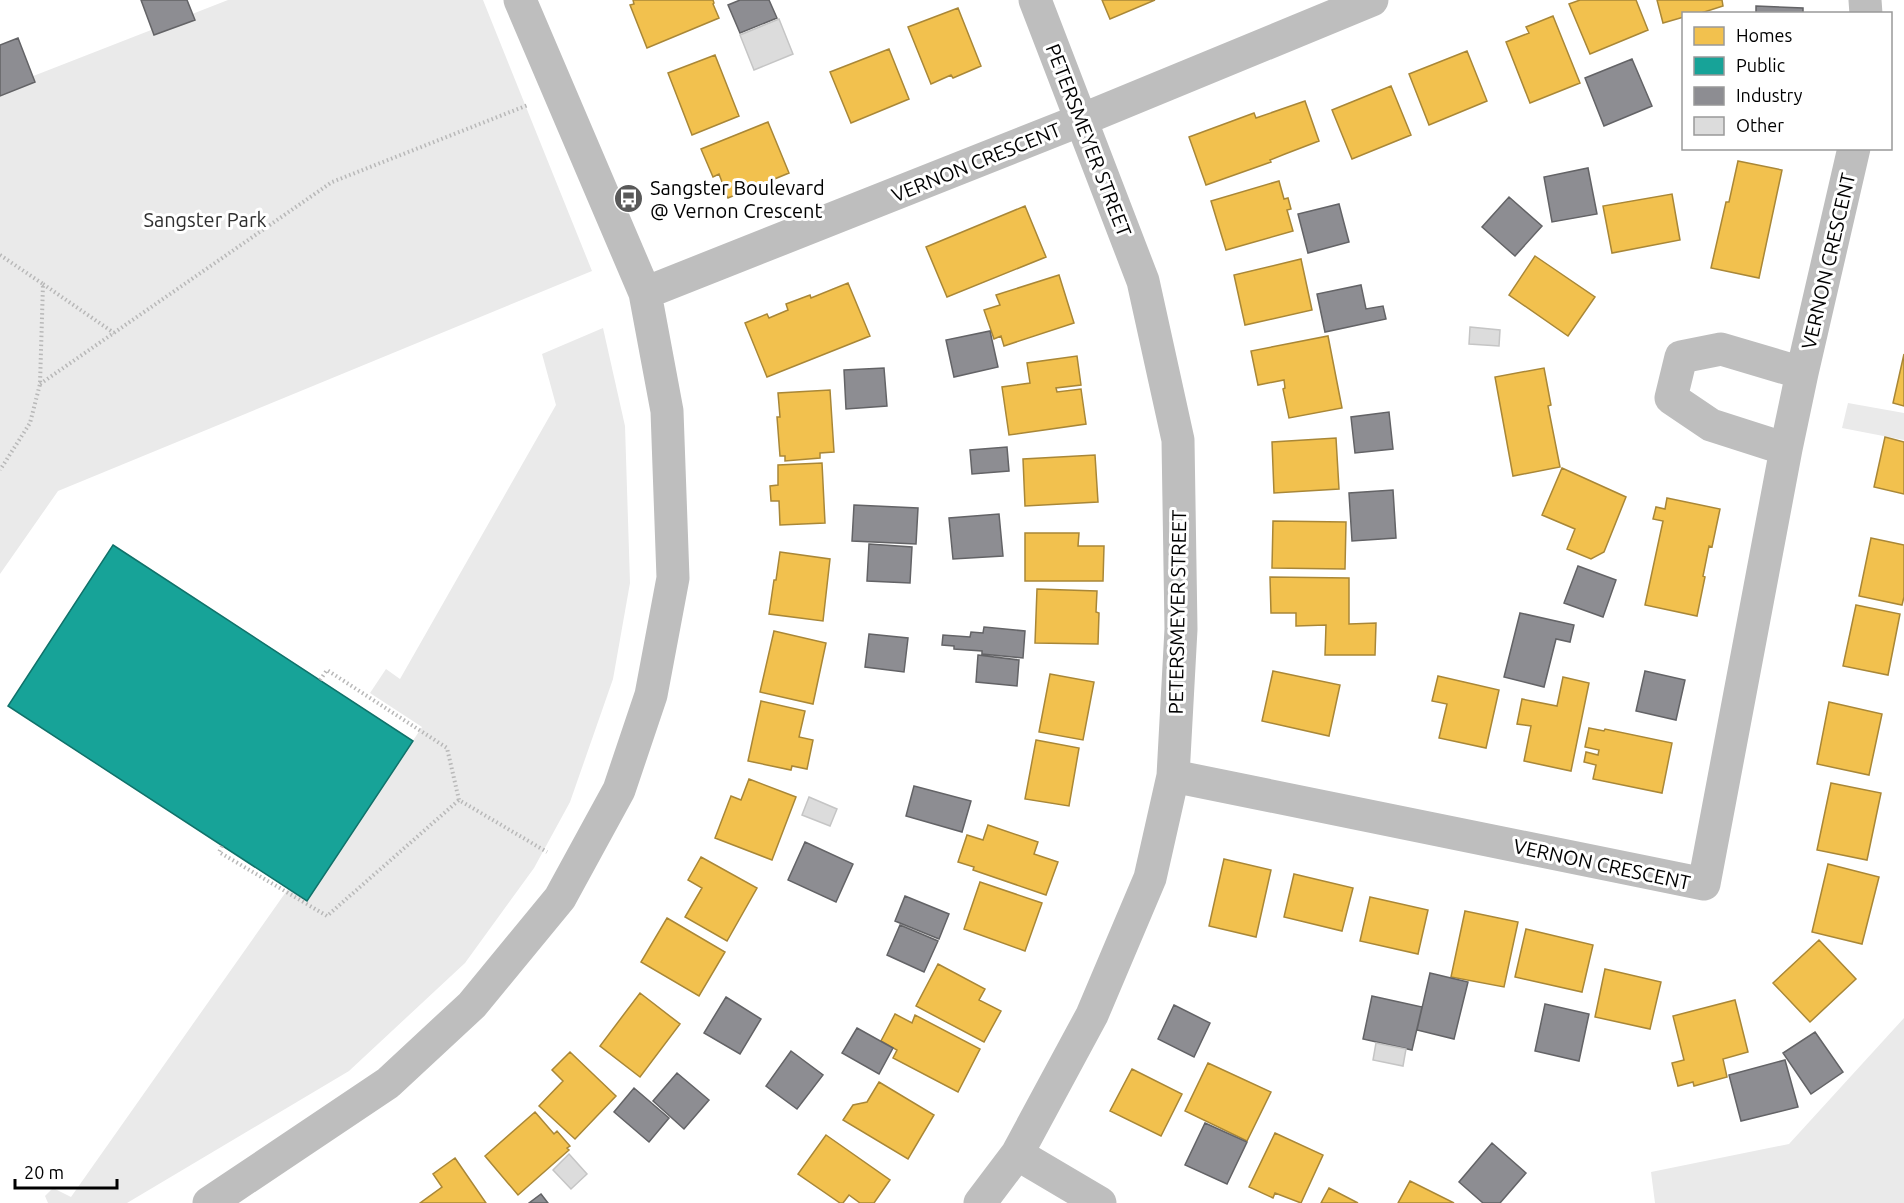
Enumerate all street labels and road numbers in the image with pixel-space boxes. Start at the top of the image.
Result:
street label: PETERSMEYER STREET [1042,40,1136,240]
street label: VERNON CRESCENT [888,118,1064,206]
street label: VERNON CRESCENT [1797,171,1859,351]
street label: PETERSMEYER STREET [1164,510,1190,714]
street label: VERNON CRESCENT [1511,834,1693,894]

